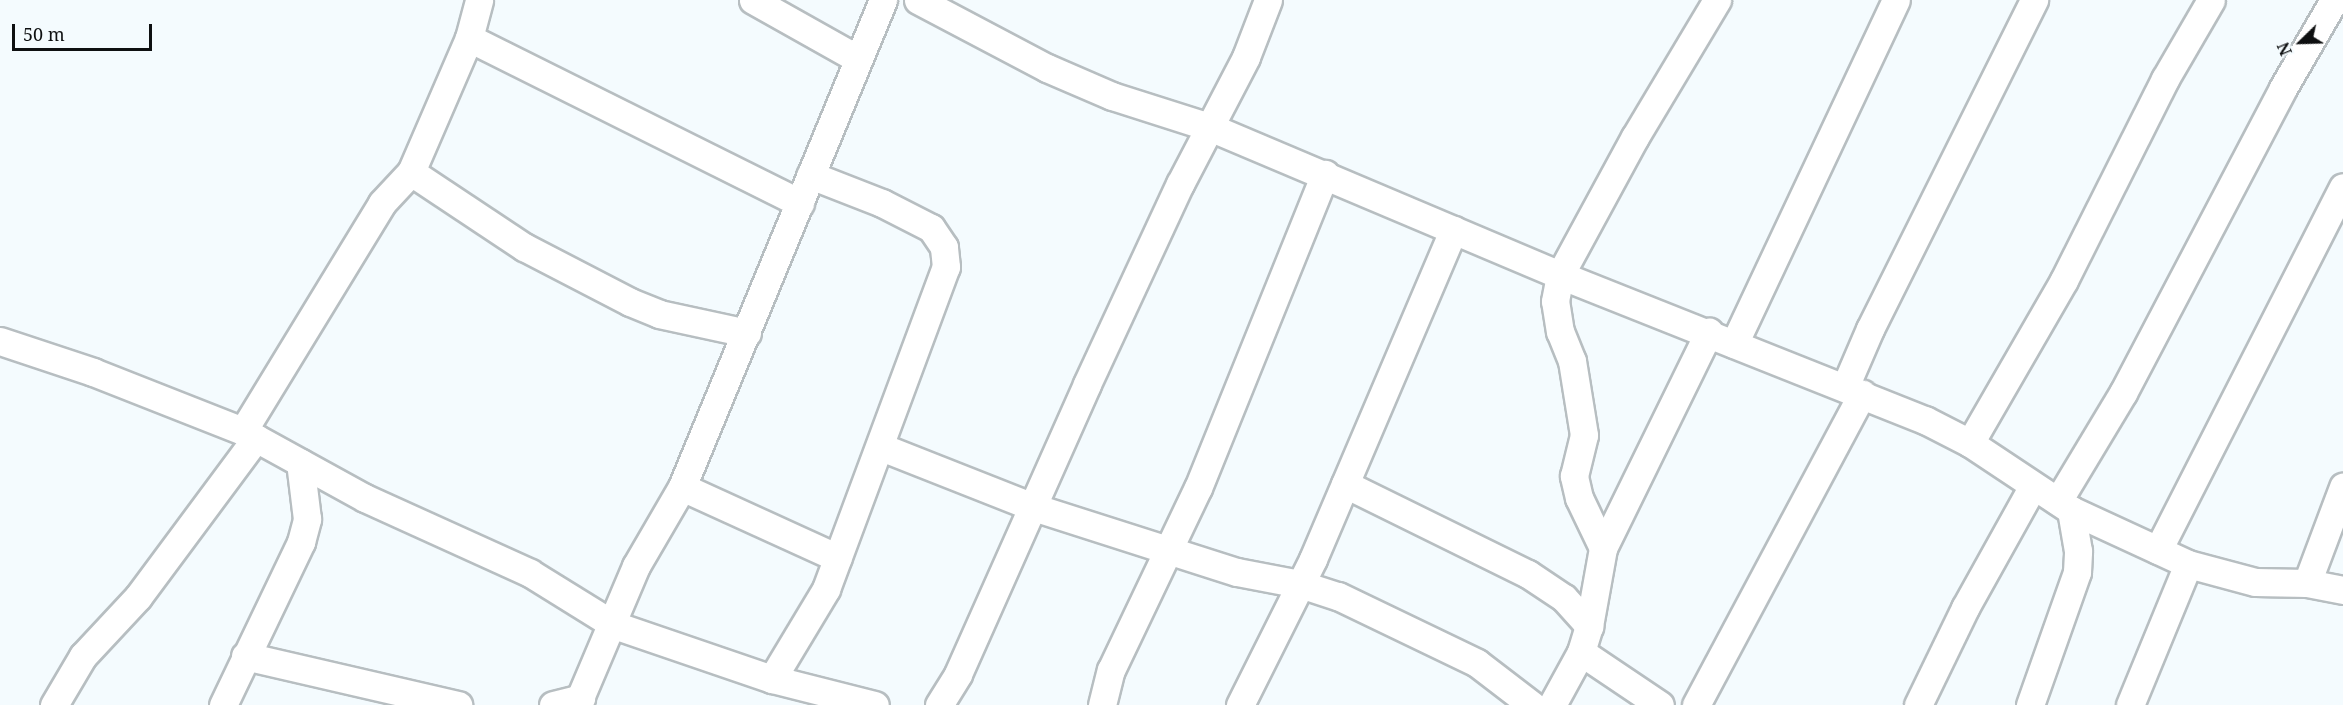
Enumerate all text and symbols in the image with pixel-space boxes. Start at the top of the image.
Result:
scale bar [15,12,154,50]
north arrow [2271,12,2331,72]
text: 50 m [23,22,65,46]
text: N [2272,39,2297,59]

